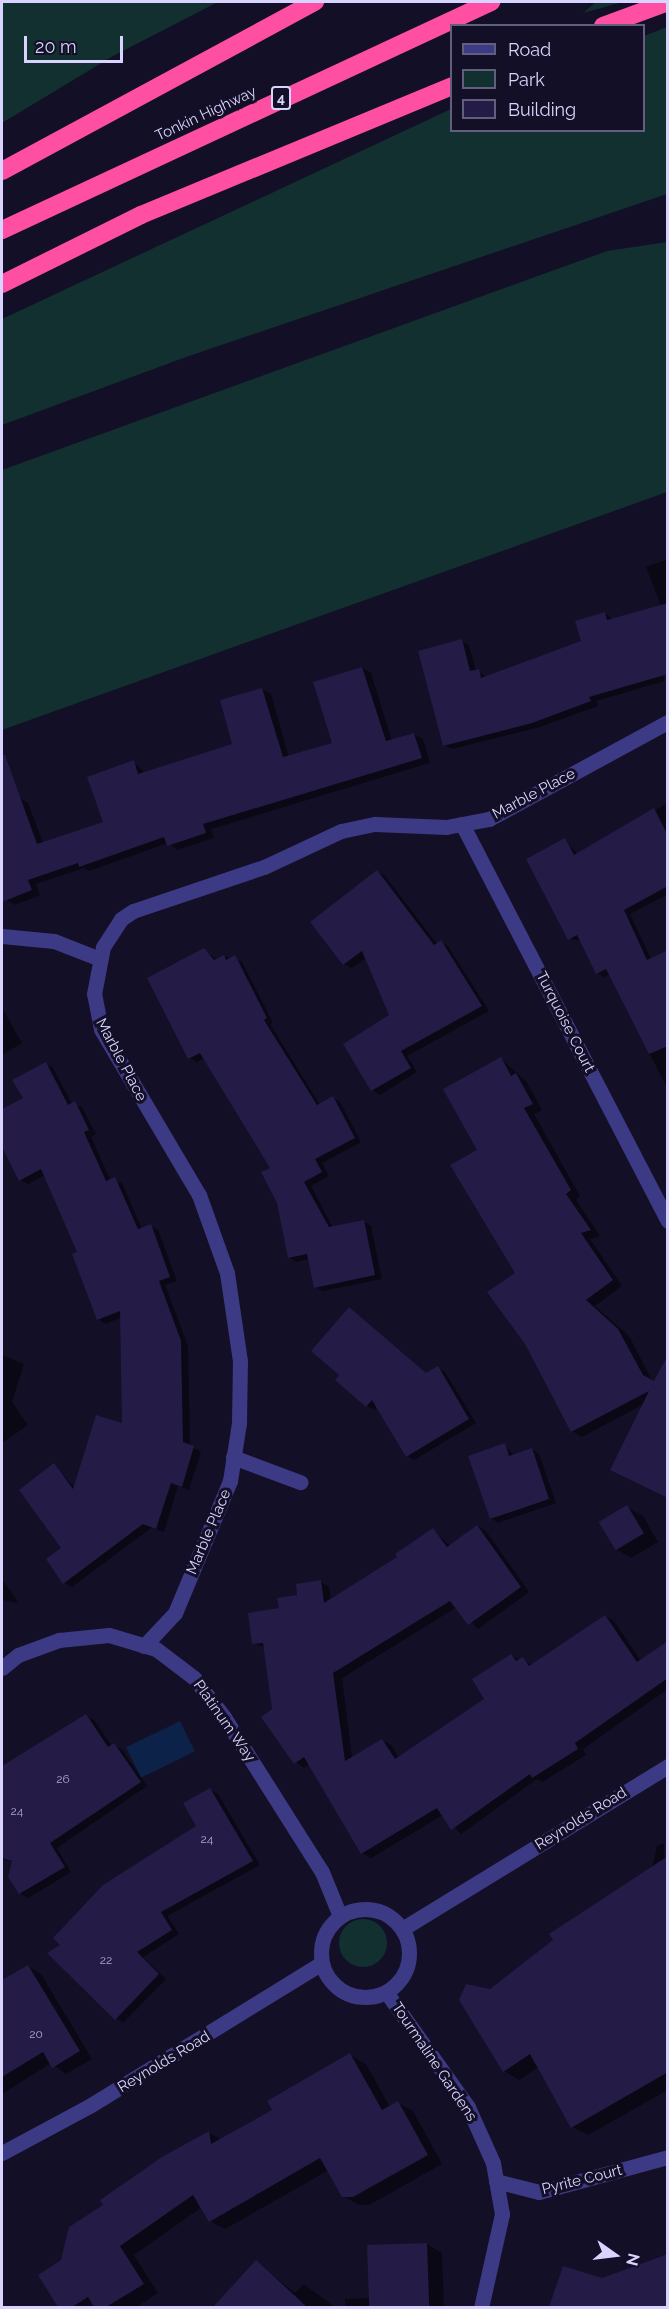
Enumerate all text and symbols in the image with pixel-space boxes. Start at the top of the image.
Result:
scale bar [27,24,126,62]
legend [450,24,645,132]
text: 20 m [35,36,77,57]
text: Road [508,39,551,60]
text: Park [508,69,545,90]
street label: Tonkin Highway [153,83,259,145]
road number: 4 [270,87,292,109]
text: Building [508,99,576,120]
street label: Marble Place [490,765,578,823]
street label: Turquoise Court [532,969,598,1075]
street label: Marble Place [92,1016,150,1104]
street label: Marble Place [183,1487,235,1577]
street label: Platinum Way [189,1676,259,1766]
house number: 26 [56,1773,70,1787]
street label: Reynolds Road [532,1784,630,1854]
house number: 24 [11,1805,23,1819]
house number: 24 [201,1833,213,1847]
house number: 22 [100,1954,112,1968]
street label: Tourmaline Gardens [388,1999,480,2125]
street label: Reynolds Road [115,2027,213,2097]
house number: 20 [29,2028,43,2042]
street label: Pyrite Court [540,2161,624,2199]
north arrow [585,2225,645,2285]
text: N [622,2251,644,2268]

